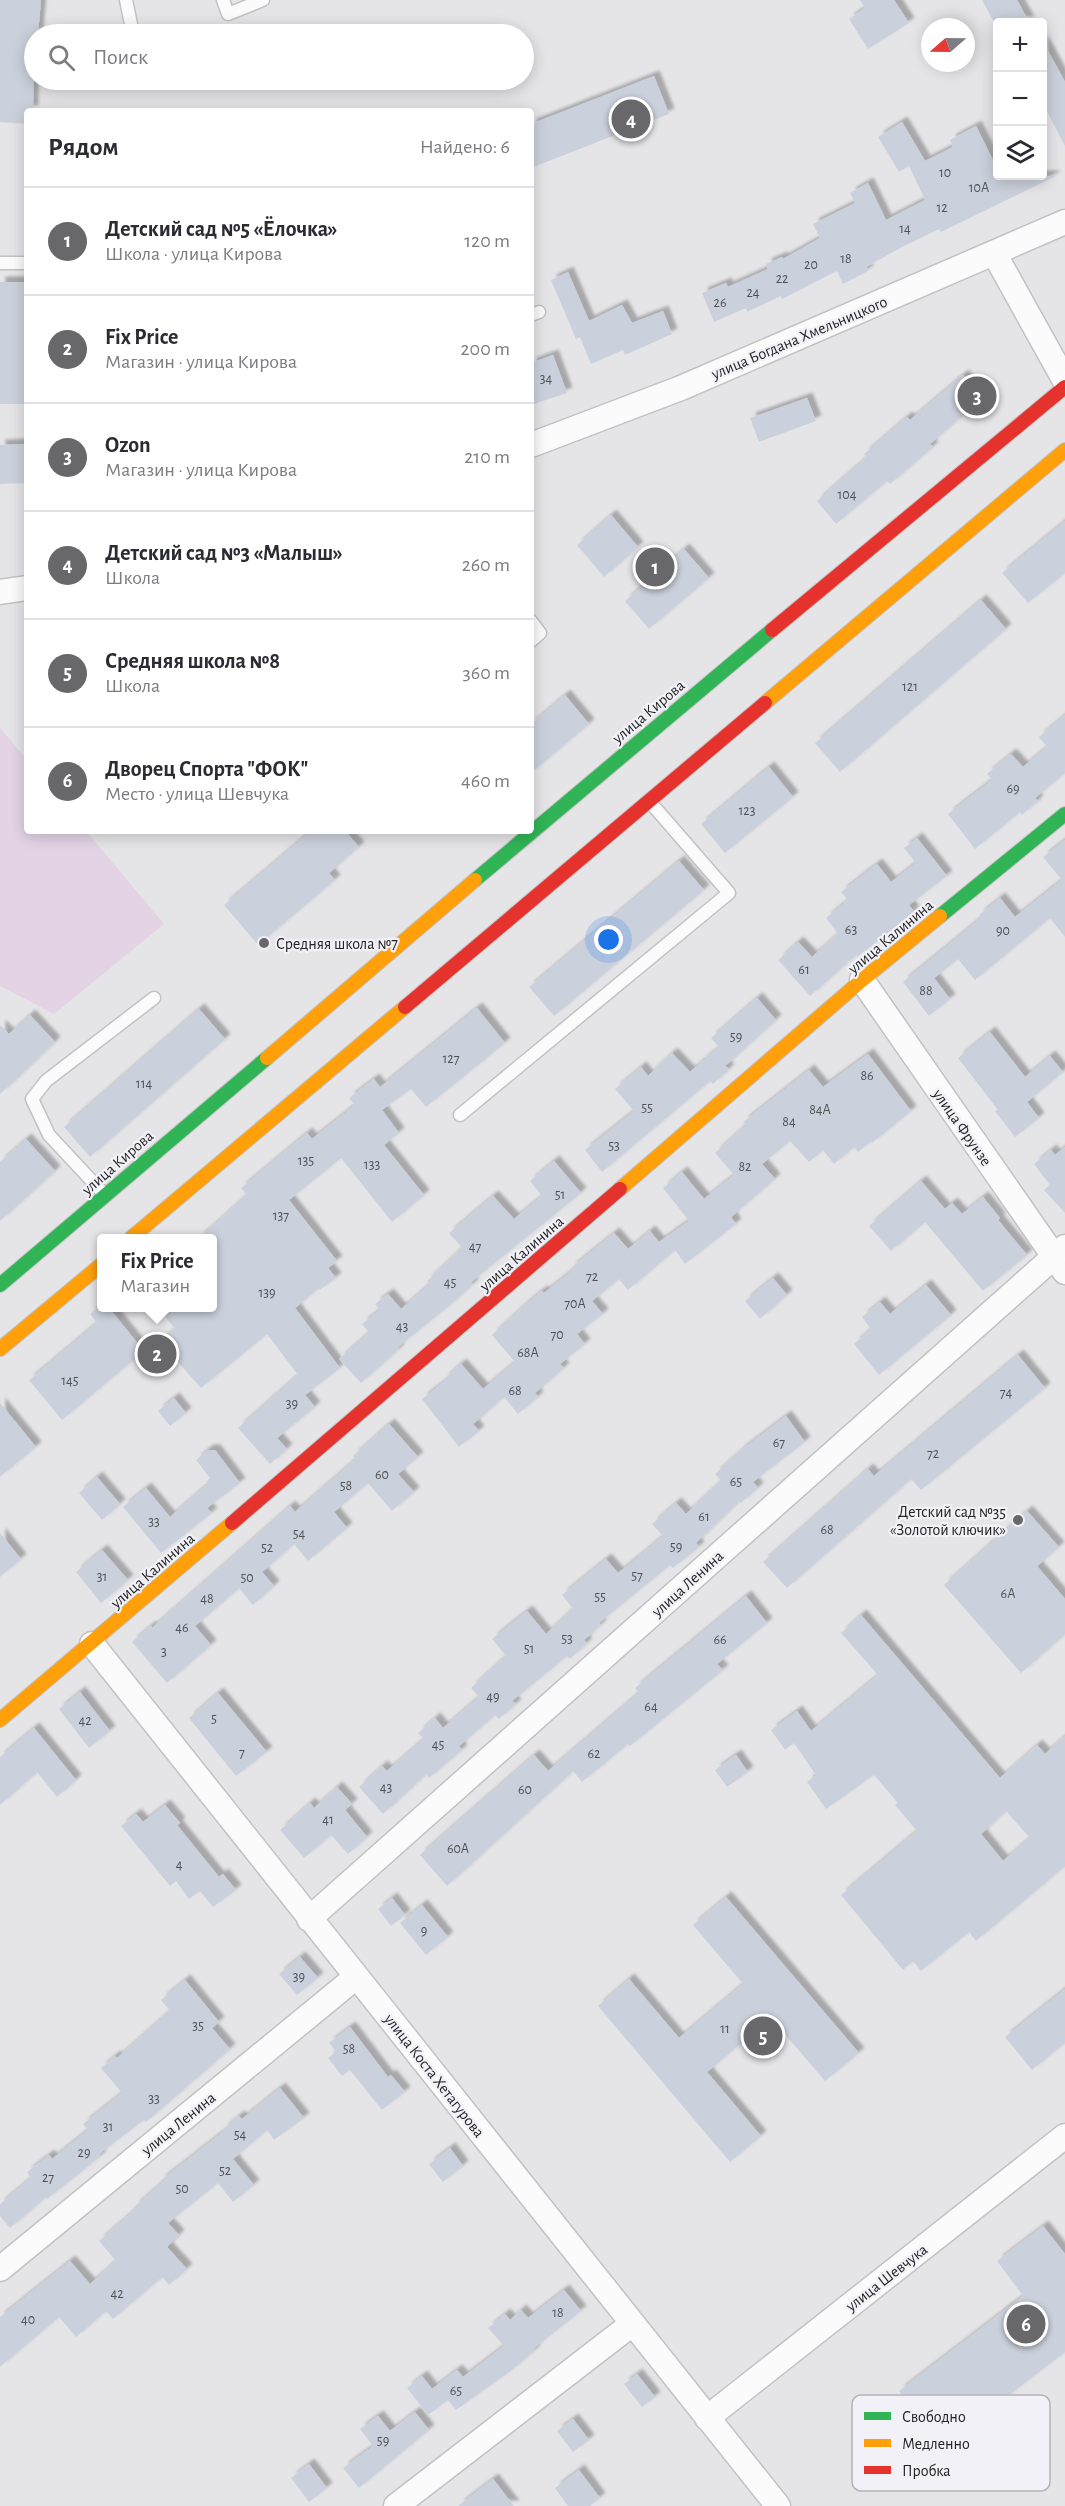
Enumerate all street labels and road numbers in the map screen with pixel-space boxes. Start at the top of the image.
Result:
street label: улица Богдана Хмельницкого [708,293,890,384]
street label: улица Кирова [609,677,688,748]
street label: улица Калинина [844,897,937,978]
street label: улица Фрунзе [929,1085,994,1169]
street label: улица Кирова [78,1128,157,1199]
street label: улица Калинина [476,1213,567,1296]
street label: улица Калинина [107,1530,198,1613]
street label: улица Ленина [648,1548,727,1621]
street label: улица Коста Хетагурова [380,2010,487,2141]
street label: улица Ленина [138,2089,219,2160]
street label: улица Шевчука [842,2241,931,2316]

